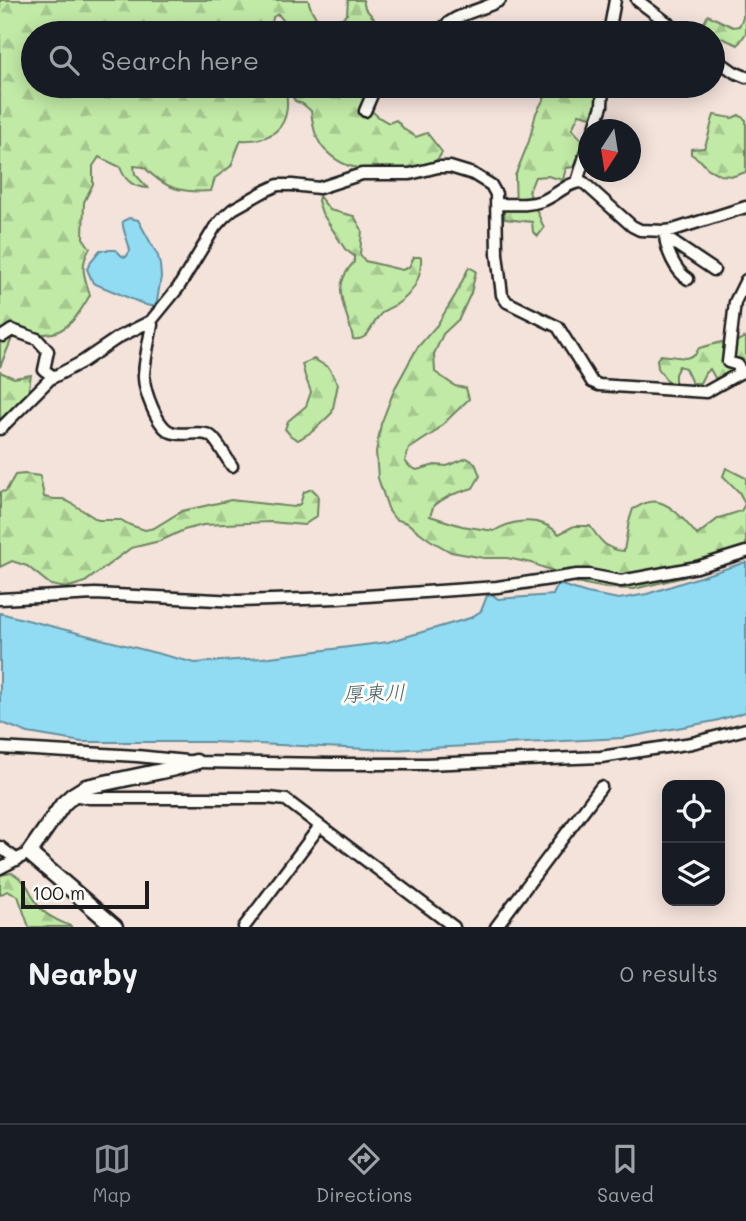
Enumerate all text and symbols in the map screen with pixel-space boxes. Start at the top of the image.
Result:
search box [21,21,725,98]
icon: search [45,41,83,79]
text: Search here [101,43,259,77]
north arrow [578,119,641,182]
water label: 厚東川 [342,677,406,707]
map controls [662,780,725,906]
button: locate [662,780,725,843]
button: layers [662,843,725,906]
scale bar [21,878,149,910]
text: 100 m [32,880,85,905]
text: Nearby [28,953,138,993]
text: 0 results [620,958,718,988]
tab: Map [92,1140,131,1207]
tab: Directions [316,1140,412,1207]
tab: Saved [597,1140,654,1207]

